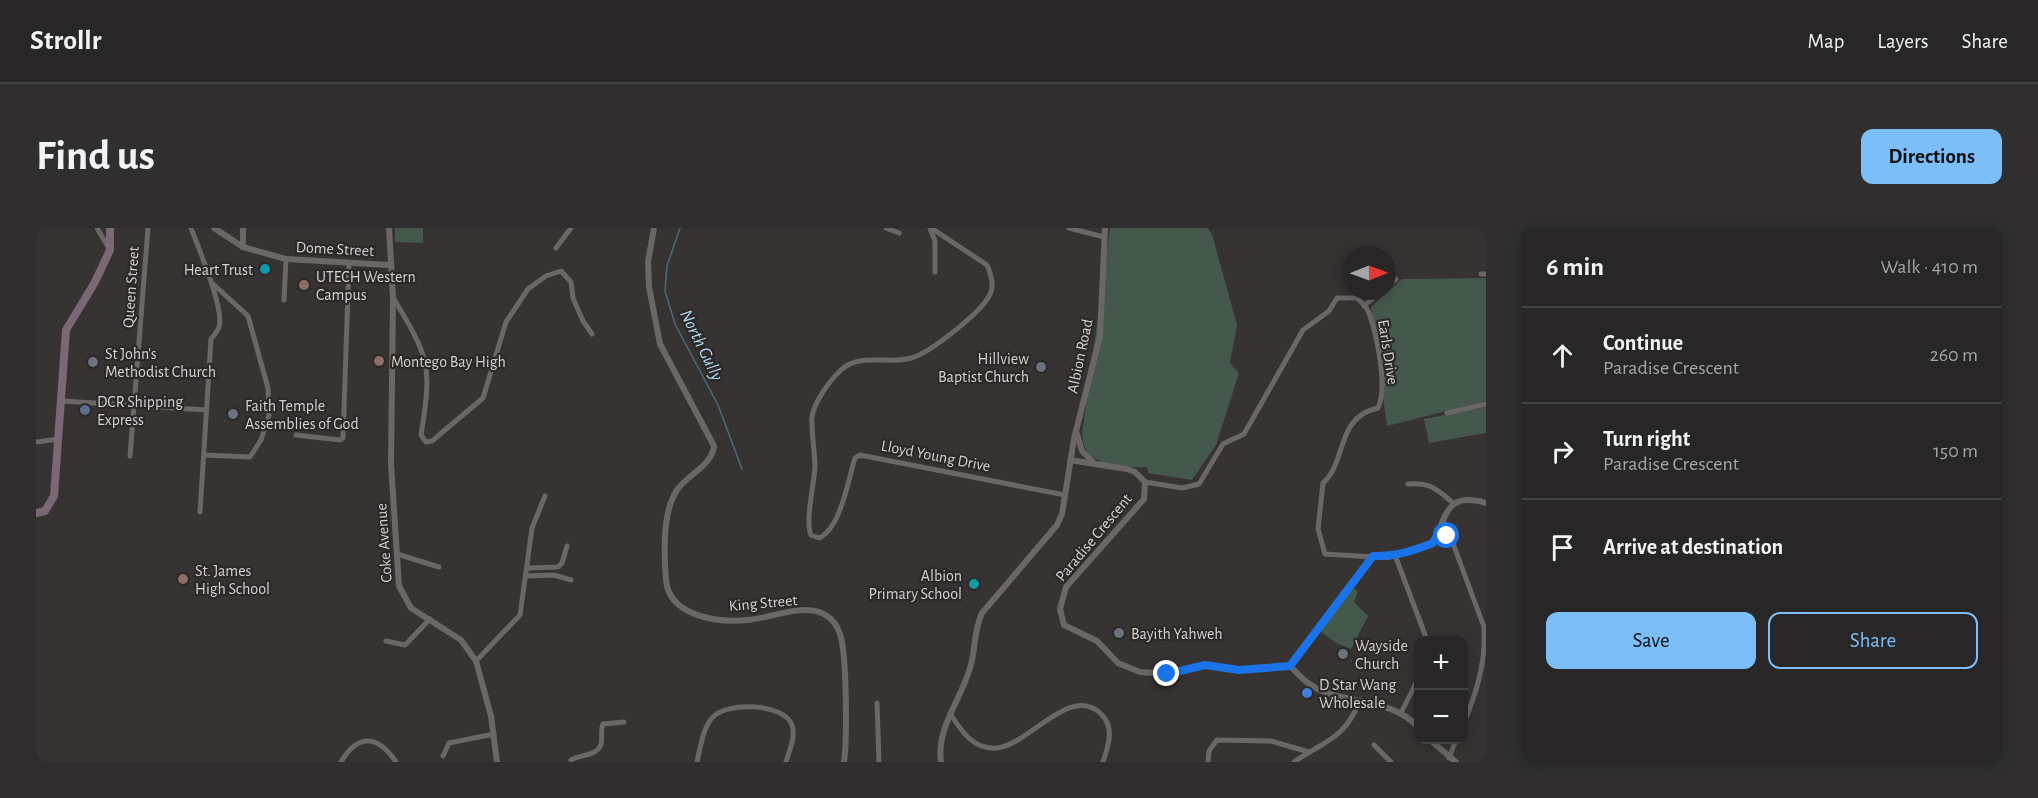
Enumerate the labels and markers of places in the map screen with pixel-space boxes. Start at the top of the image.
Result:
place label: Heart Trust [184,262,253,278]
marker: Heart Trust [258,262,272,276]
place label: UTECH Western Campus [316,269,416,303]
marker: UTECH Western Campus [297,278,311,292]
place label: St John's Methodist Church [105,346,216,380]
place label: Hillview Baptist Church [938,351,1029,385]
marker: Montego Bay High [372,354,386,368]
place label: Montego Bay High [391,354,506,371]
marker: St John's Methodist Church [86,355,100,369]
marker: Hillview Baptist Church [1034,360,1048,374]
place label: DCR Shipping Express [97,394,183,428]
place label: Faith Temple Assemblies of God [245,398,359,432]
marker: DCR Shipping Express [78,403,92,417]
marker: Faith Temple Assemblies of God [226,407,240,421]
place label: St. James High School [195,563,270,597]
place label: Albion Primary School [869,568,962,603]
marker: St. James High School [176,572,190,586]
marker: Albion Primary School [967,577,981,591]
marker: Bayith Yahweh [1112,626,1126,640]
place label: Bayith Yahweh [1131,626,1223,643]
place label: Wayside Church [1355,638,1408,672]
marker: Wayside Church [1336,647,1350,661]
place label: D Star Wang Wholesale [1319,677,1397,711]
marker: D Star Wang Wholesale [1300,686,1314,700]

